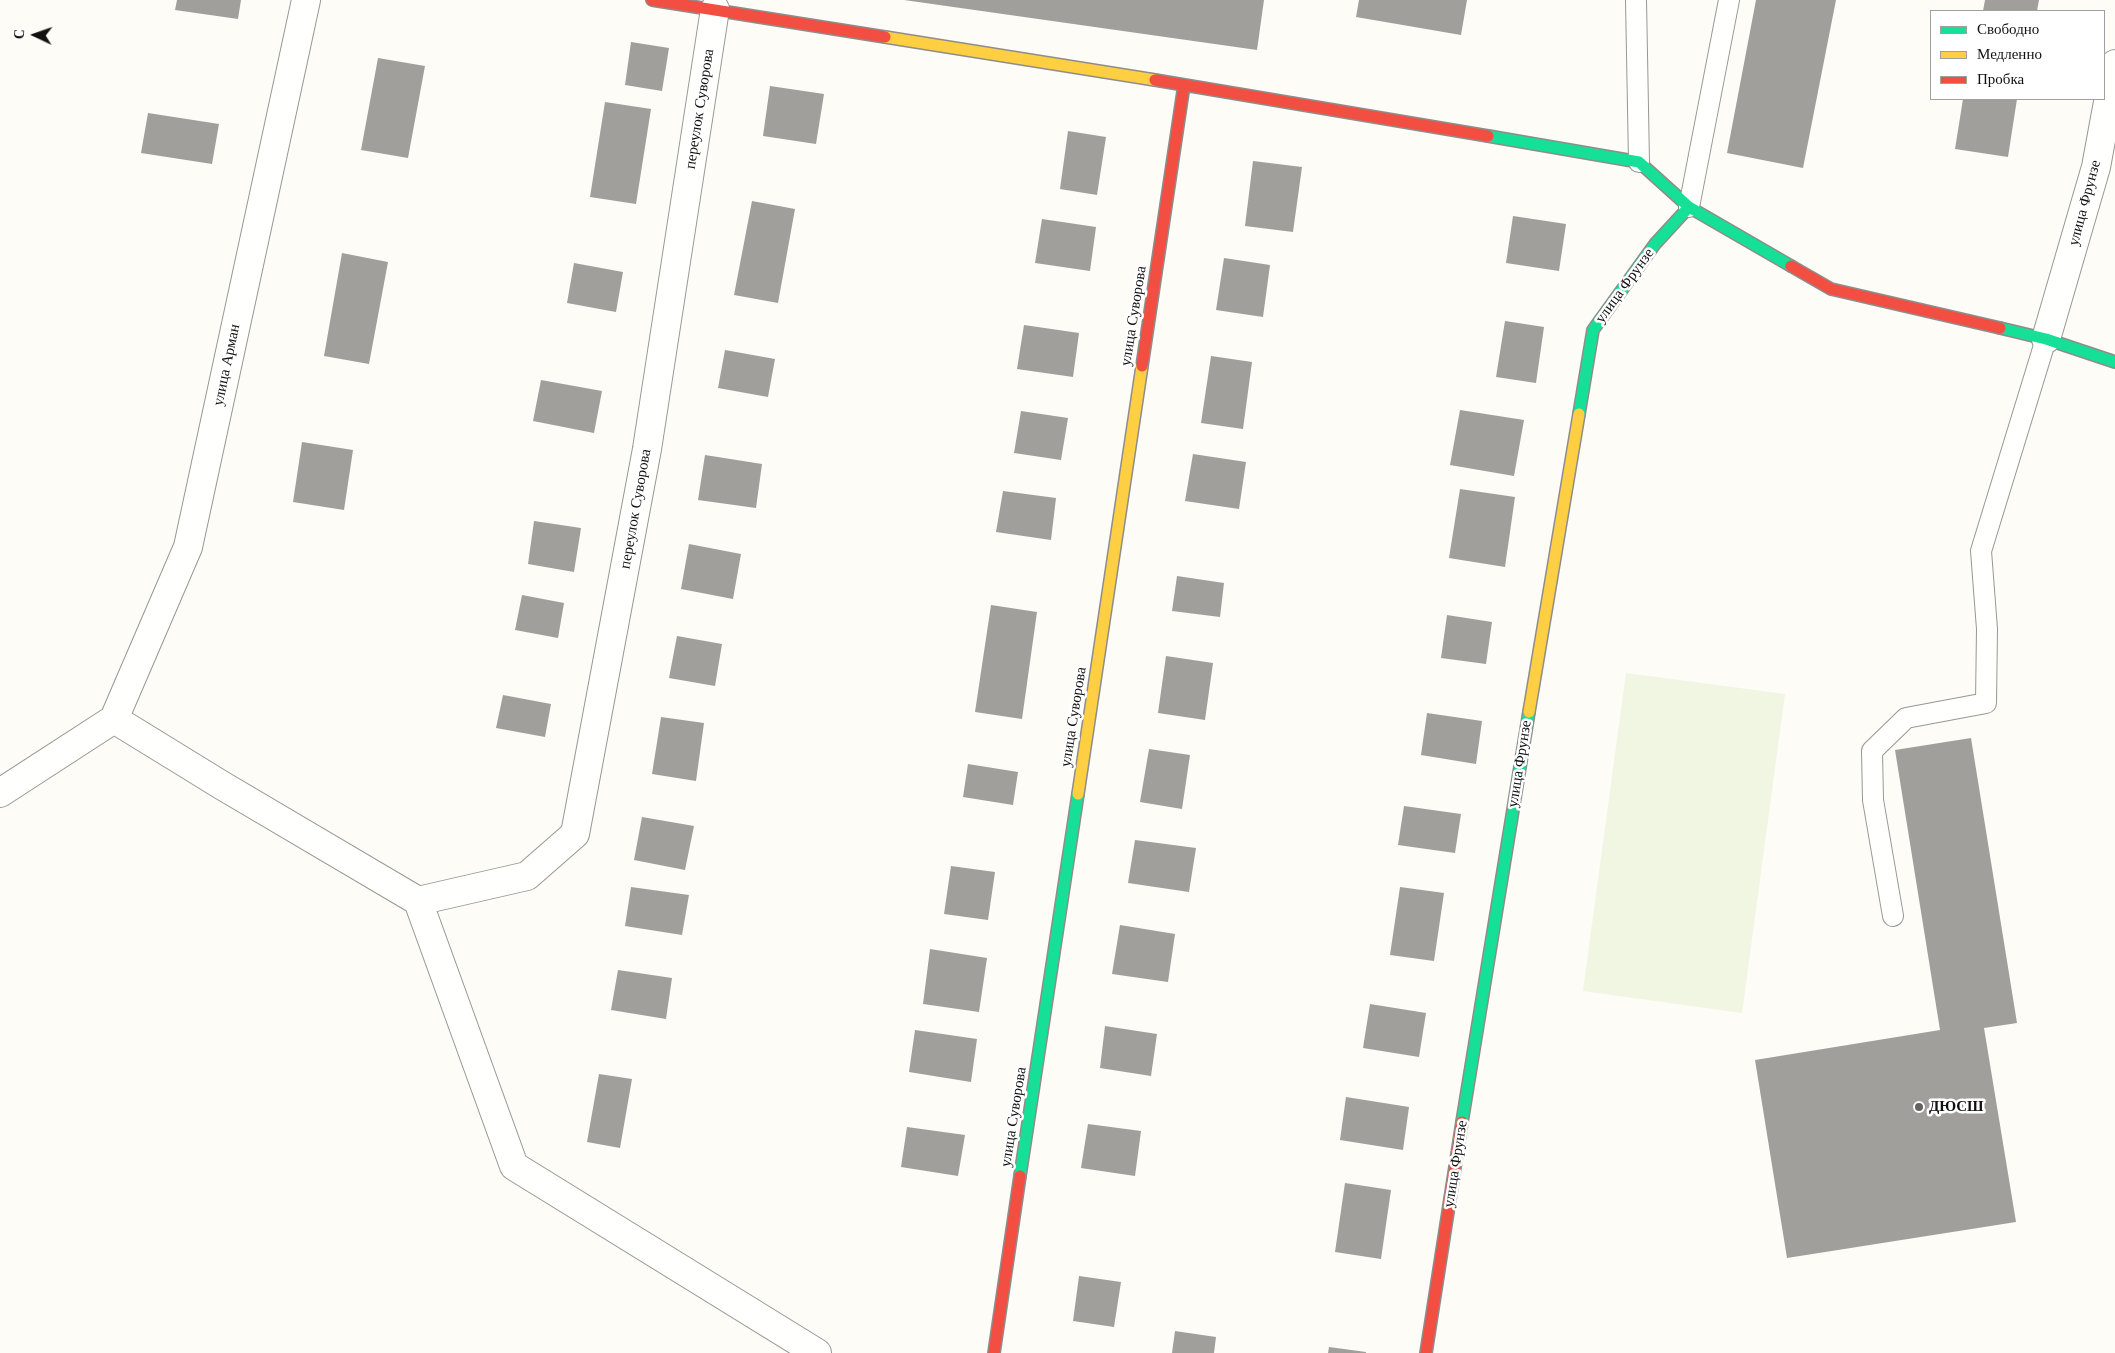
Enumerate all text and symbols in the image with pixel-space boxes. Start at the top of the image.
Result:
north arrow [10,10,60,60]
legend [1930,10,2105,100]
text: Свободно [1977,21,2039,37]
text: С [12,29,27,40]
text: Медленно [1977,46,2042,62]
street label: переулок Суворова [682,48,718,170]
text: Пробка [1977,71,2024,87]
street label: улица Фрунзе [2065,158,2105,248]
street label: улица Фрунзе [1592,245,1658,327]
street label: улица Суворова [1117,265,1151,367]
street label: улица Арман [210,323,244,407]
street label: переулок Суворова [617,448,655,570]
street label: улица Суворова [1057,666,1091,768]
street label: улица Фрунзе [1504,719,1536,809]
street label: улица Суворова [997,1066,1031,1168]
place label: ДЮСШ [1929,1098,1984,1116]
marker: ДЮСШ [1913,1101,1925,1113]
street label: улица Фрунзе [1440,1119,1472,1209]

